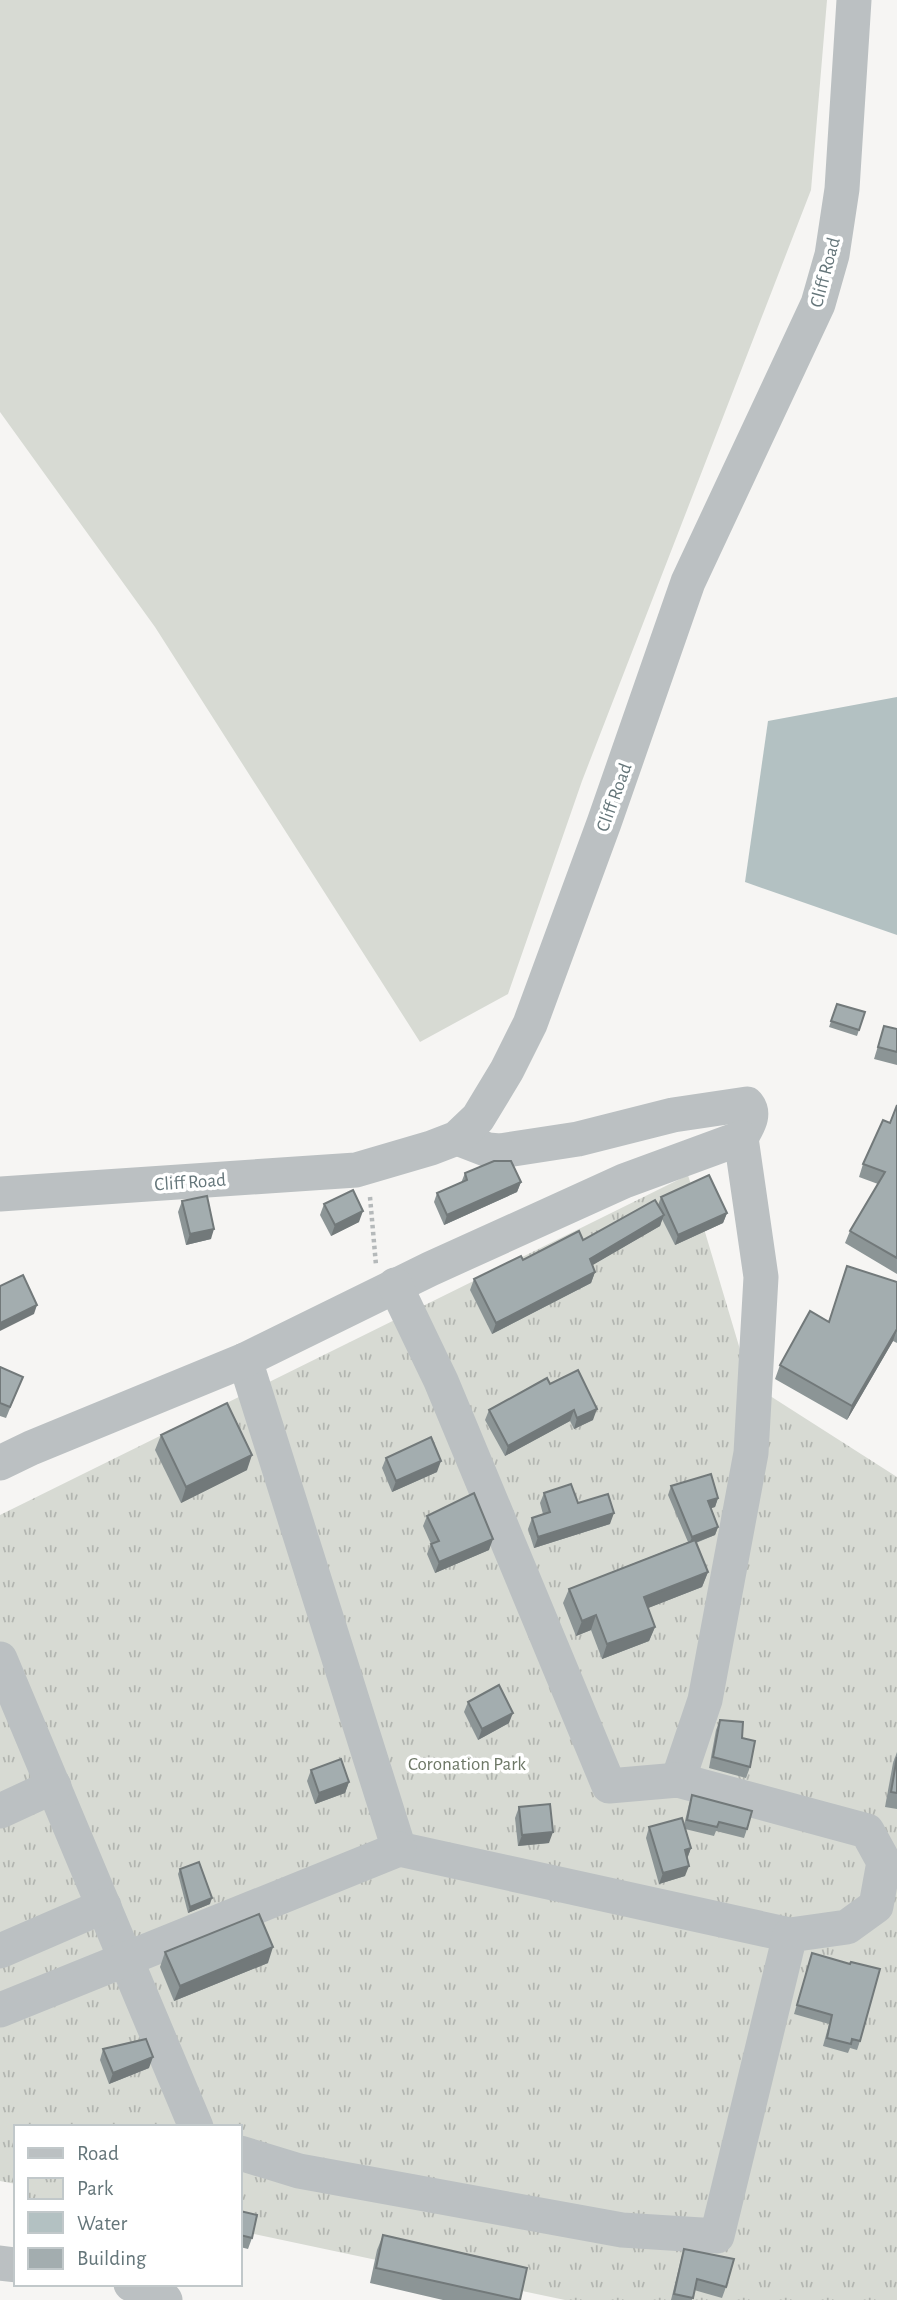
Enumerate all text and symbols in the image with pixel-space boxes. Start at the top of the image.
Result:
street label: Cliff Road [807,235,844,309]
street label: Cliff Road [593,760,636,834]
street label: Cliff Road [154,1171,227,1194]
park label: Coronation Park [408,1755,526,1774]
legend [14,2125,242,2286]
text: Road [77,2143,119,2164]
text: Park [77,2178,114,2199]
text: Water [77,2213,127,2234]
text: Building [77,2248,147,2269]

